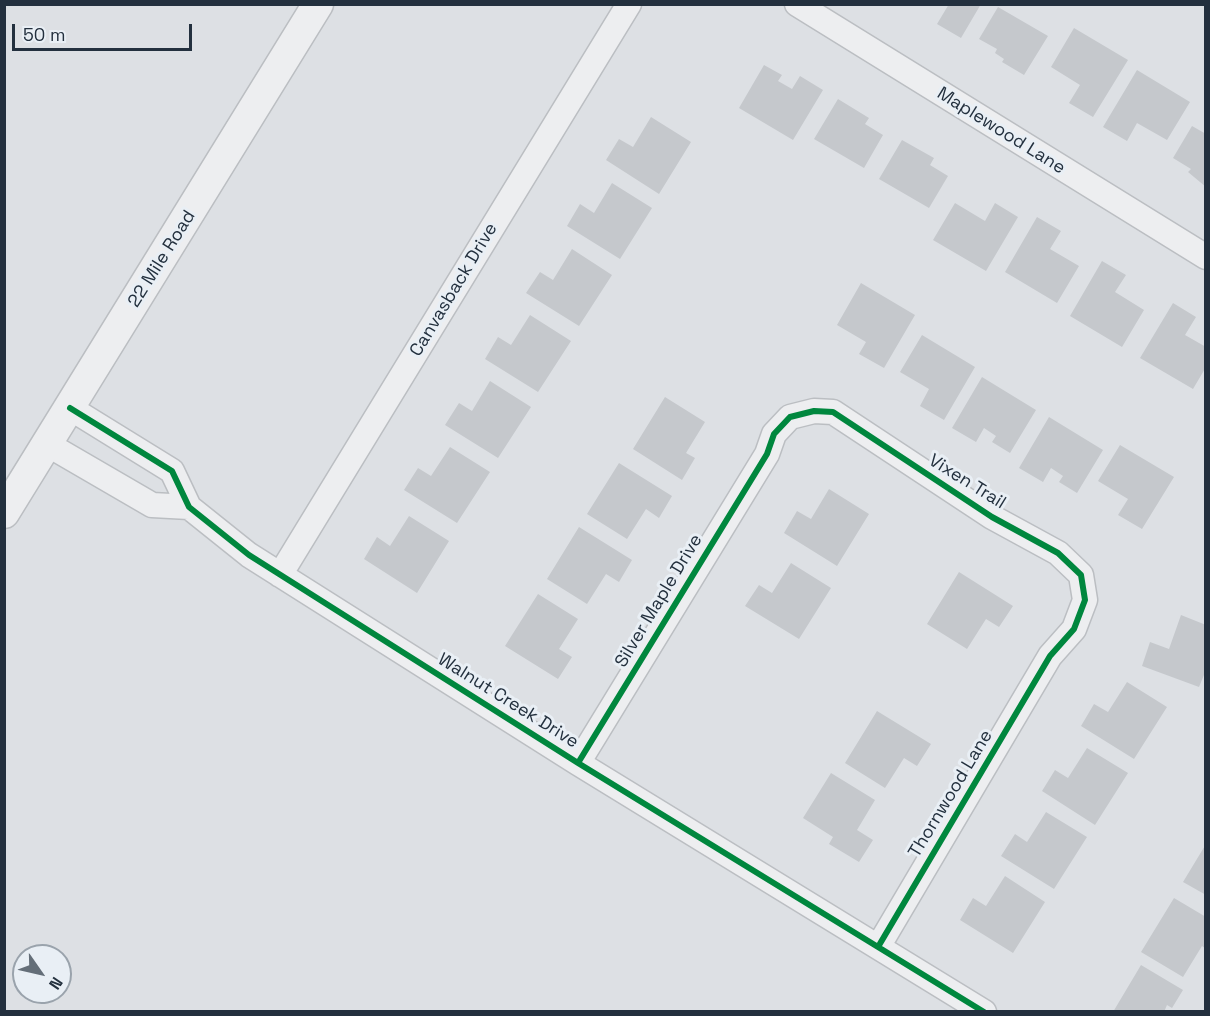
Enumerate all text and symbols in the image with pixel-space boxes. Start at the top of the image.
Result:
scale bar [15,12,195,50]
text: 50 m [23,23,65,46]
street label: Maplewood Lane [933,83,1069,179]
street label: 22 Mile Road [124,207,200,311]
street label: Canvasback Drive [406,219,502,361]
street label: Vixen Trail [924,450,1010,514]
street label: Silver Maple Drive [611,530,707,672]
street label: Walnut Creek Drive [434,649,582,753]
street label: Thornwood Lane [904,726,998,862]
north arrow [12,944,72,1004]
text: N [44,973,67,994]

